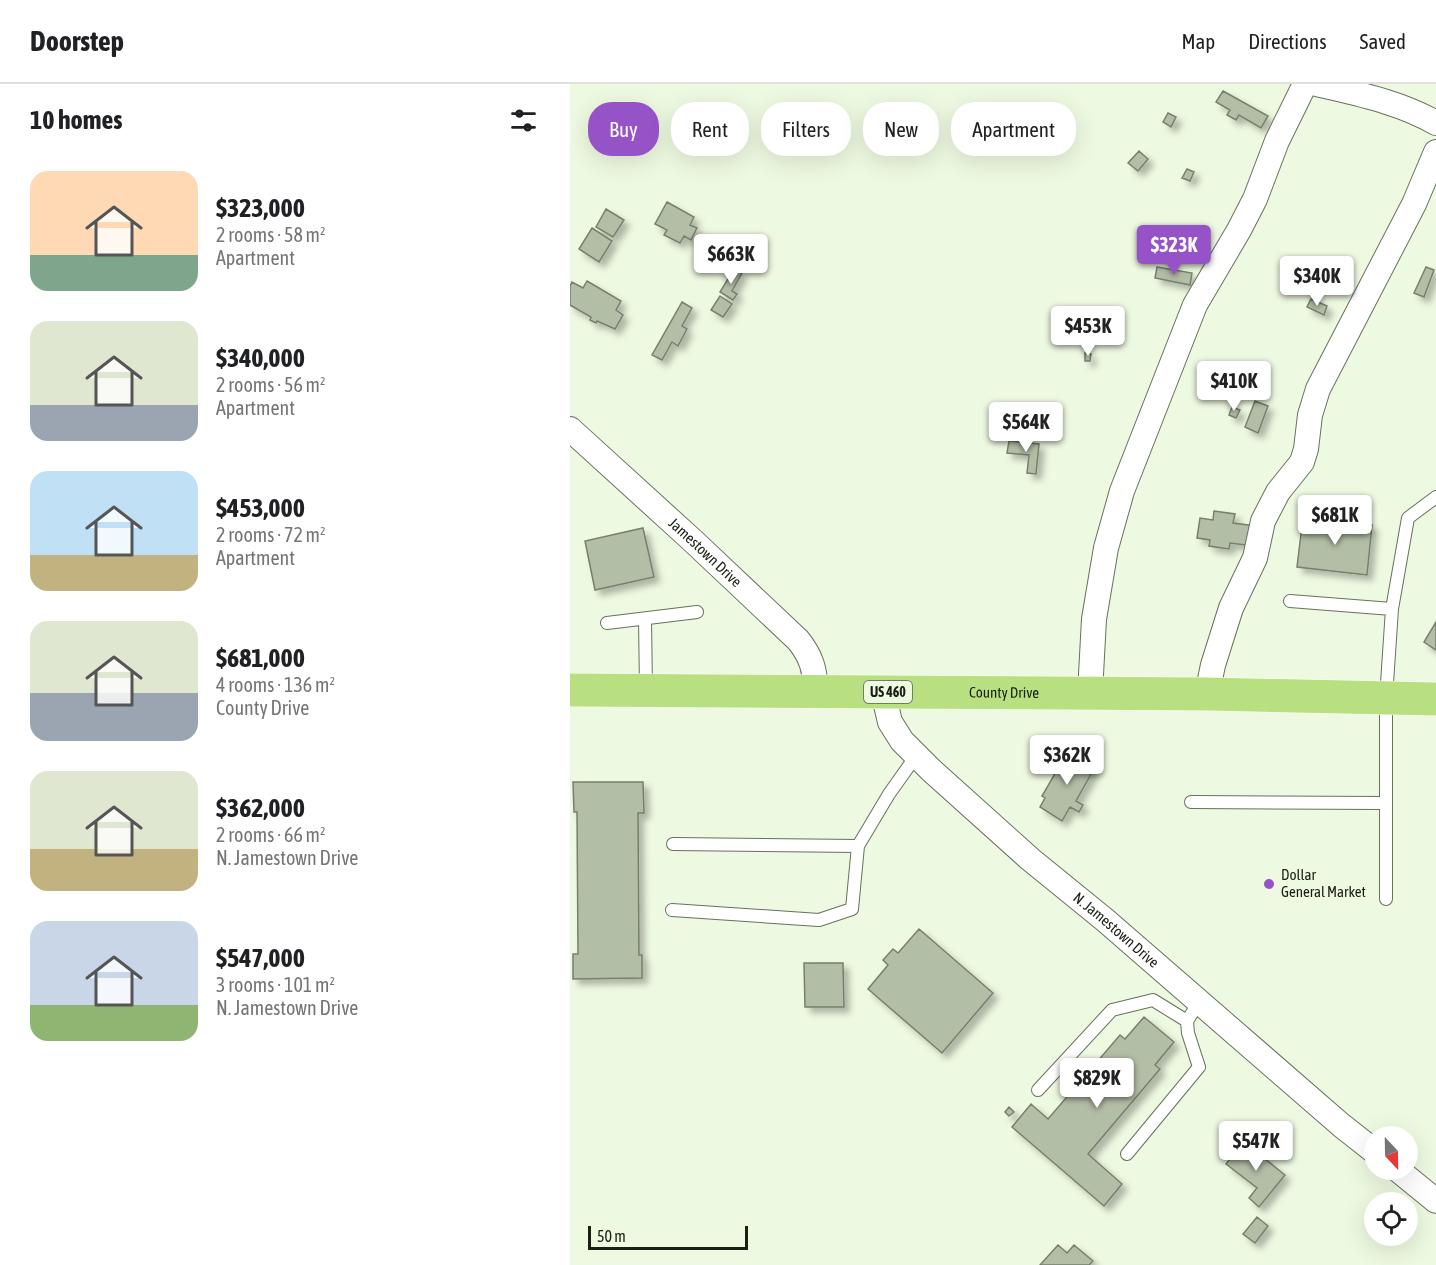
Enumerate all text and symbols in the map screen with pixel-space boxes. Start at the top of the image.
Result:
text: Doorstep [30,25,124,57]
text: Map [1181,29,1215,53]
text: Directions [1248,29,1327,53]
text: Saved [1360,29,1406,53]
chip: Buy [588,102,659,156]
chip: Rent [671,102,749,156]
chip: Filters [761,102,851,156]
chip: New [863,102,939,156]
chip: Apartment [951,102,1076,156]
icon: filters [507,104,540,137]
text: 10 homes [30,105,123,135]
text: $323,000 [216,193,305,223]
icon: home [78,195,150,267]
text: 2 rooms · 58 m² [216,223,326,246]
pin: $323K [1132,225,1216,276]
text: $323K [1151,233,1197,256]
pin: $663K [689,234,773,285]
text: $663K [708,242,754,265]
text: Apartment [216,246,295,269]
pin: $340K [1275,256,1359,307]
text: $340K [1294,264,1340,287]
pin: $453K [1046,306,1130,357]
text: $453K [1065,314,1111,337]
text: $340,000 [216,343,305,373]
icon: home [78,345,150,417]
pin: $410K [1192,361,1276,412]
text: $410K [1211,369,1257,392]
text: 2 rooms · 56 m² [216,373,326,396]
text: Apartment [216,396,295,419]
pin: $564K [984,402,1068,453]
text: $564K [1003,410,1049,433]
text: $453,000 [216,493,305,523]
icon: home [78,495,150,567]
pin: $681K [1293,495,1377,546]
text: $681K [1312,503,1358,526]
street label: Jamestown Drive [665,514,745,590]
text: 2 rooms · 72 m² [216,523,326,546]
text: Apartment [216,546,295,569]
text: $681,000 [216,643,305,673]
icon: home [78,645,150,717]
text: 4 rooms · 136 m² [216,673,335,696]
road number: US 460 [864,681,912,703]
street label: County Drive [969,684,1039,701]
text: County Drive [216,696,309,719]
pin: $362K [1025,735,1109,786]
text: $362K [1044,743,1090,766]
text: $362,000 [216,793,305,823]
icon: home [78,795,150,867]
text: 2 rooms · 66 m² [216,823,326,846]
text: N. Jamestown Drive [216,846,358,869]
place label: Dollar General Market [1281,866,1366,900]
marker: Dollar General Market [1262,877,1276,891]
street label: N. Jamestown Drive [1070,889,1163,971]
text: $547,000 [216,943,305,973]
icon: home [78,945,150,1017]
text: 3 rooms · 101 m² [216,973,335,996]
text: N. Jamestown Drive [216,996,358,1019]
pin: $829K [1055,1058,1139,1109]
text: $829K [1074,1066,1120,1089]
pin: $547K [1214,1121,1298,1172]
north arrow [1364,1126,1418,1180]
map controls [1364,1126,1418,1246]
text: $547K [1233,1129,1279,1152]
button: locate [1364,1192,1418,1246]
scale bar [588,1223,748,1250]
text: 50 m [597,1227,626,1245]

